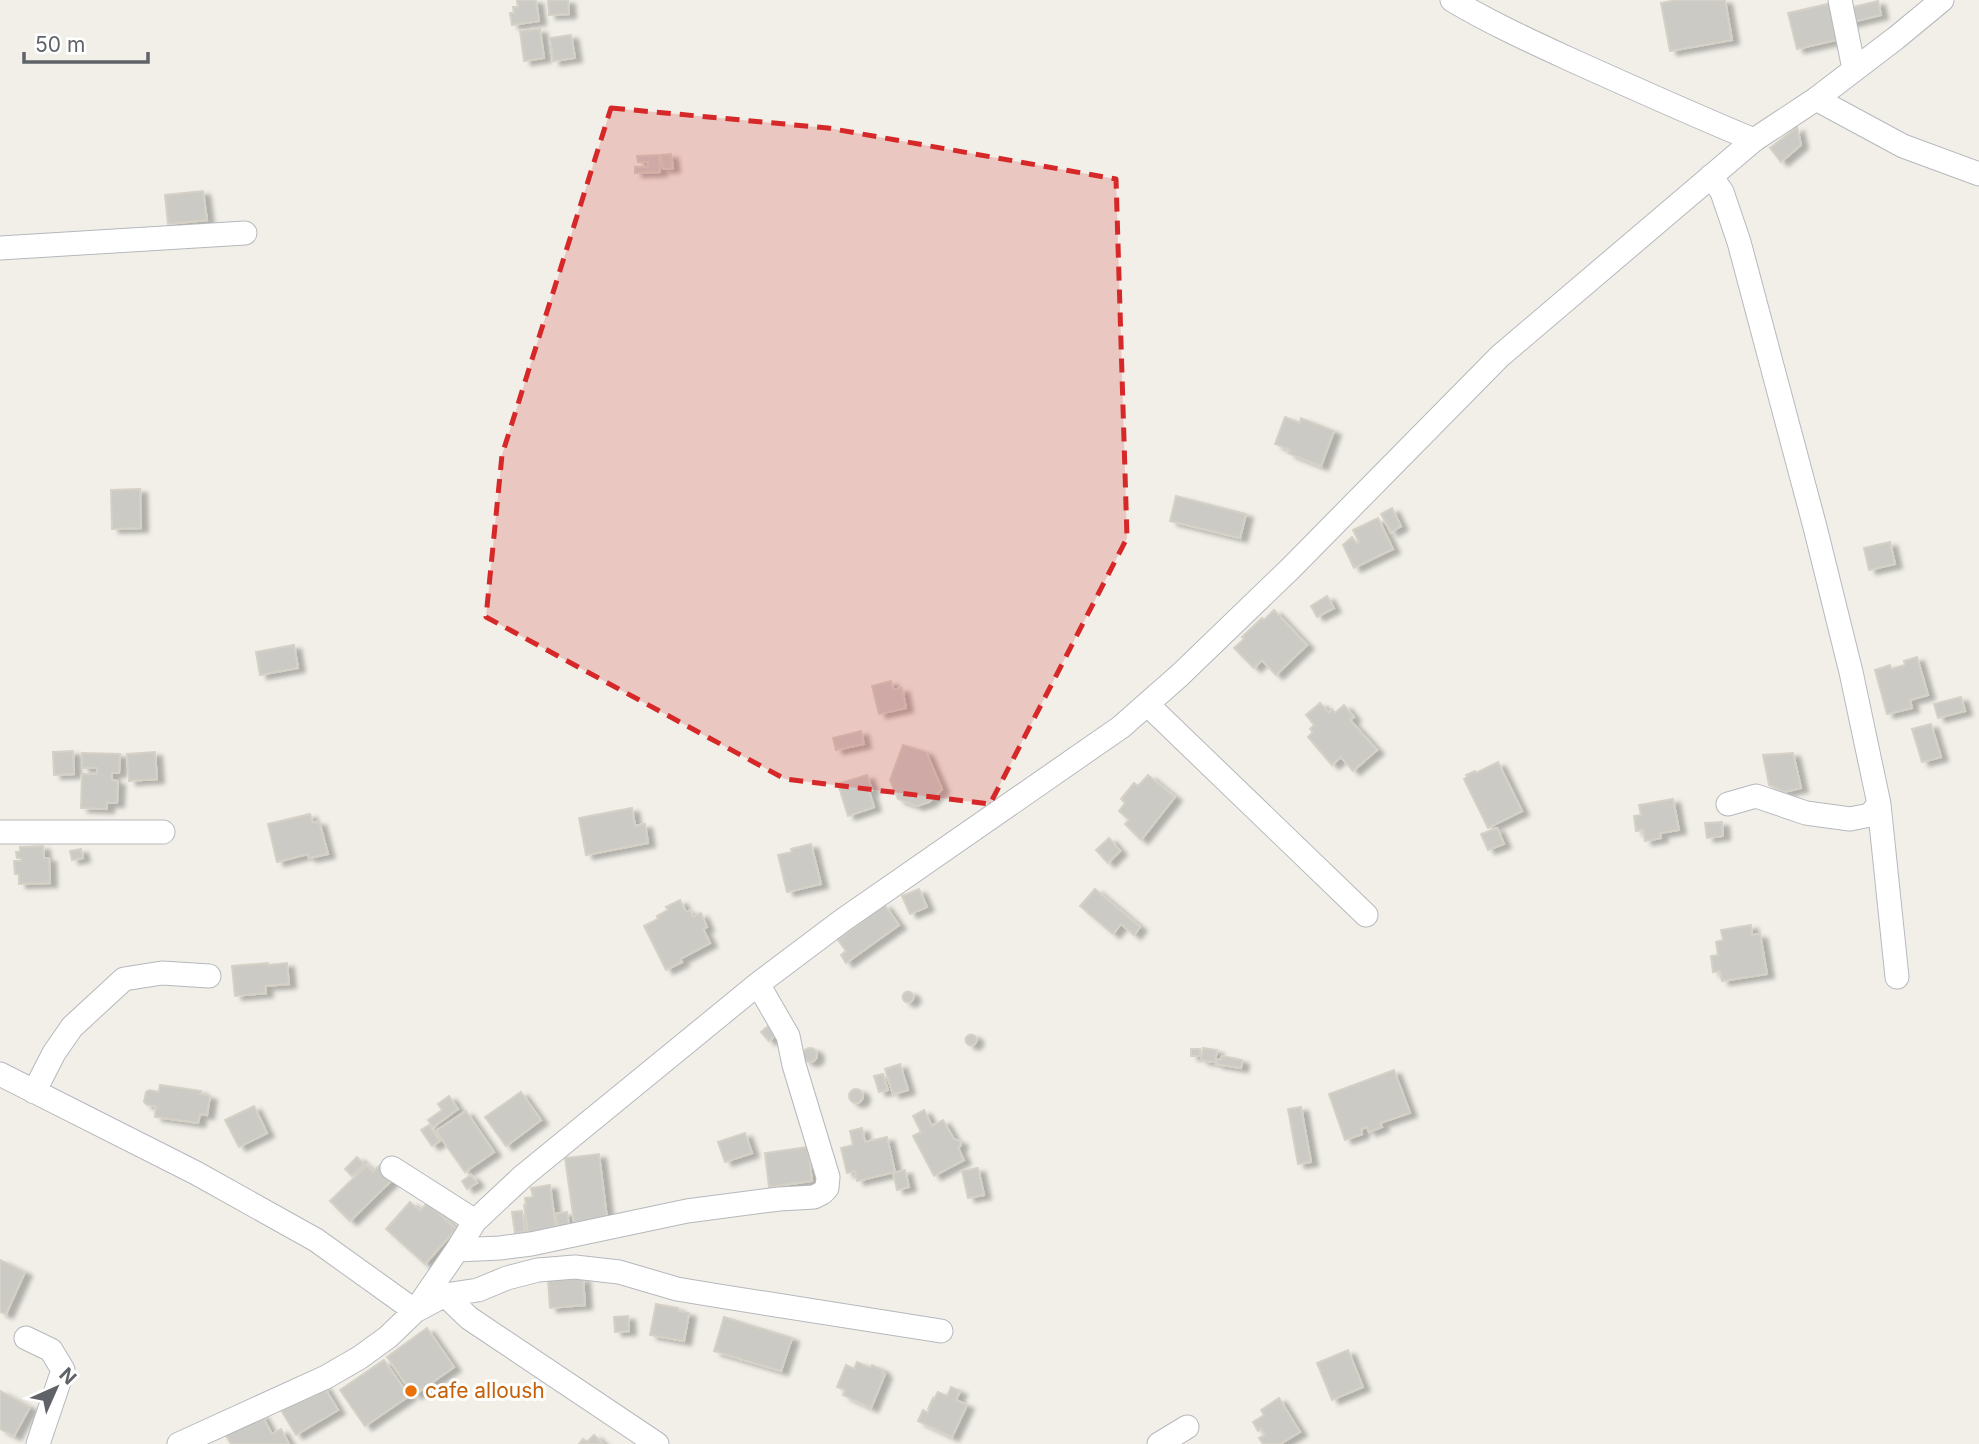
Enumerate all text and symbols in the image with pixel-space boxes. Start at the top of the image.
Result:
scale bar [24,21,149,65]
text: 50 m [35,32,85,57]
north arrow [21,1353,91,1423]
text: N [54,1363,81,1390]
place label: cafe alloush [425,1378,545,1403]
marker: cafe alloush [403,1383,419,1399]

